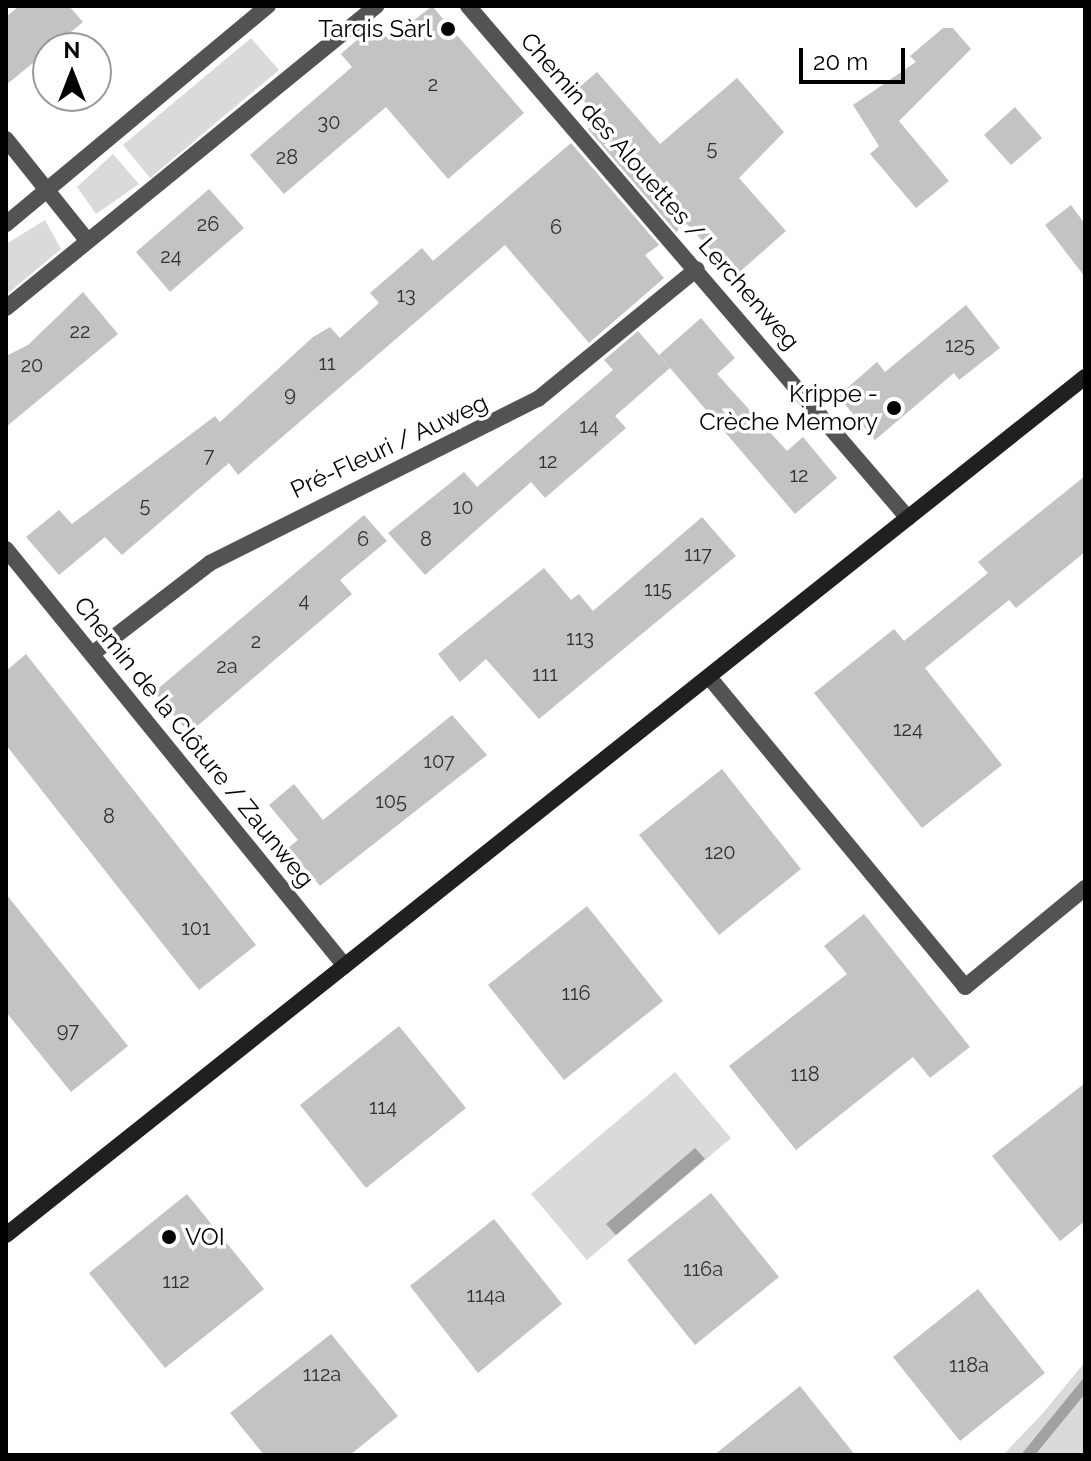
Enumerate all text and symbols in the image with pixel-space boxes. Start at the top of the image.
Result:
place label: Tarqis Sàrl [318,15,432,43]
marker: Tarqis Sàrl [439,20,457,38]
street label: Chemin des Alouettes / Lerchenweg [514,26,806,356]
north arrow [32,32,112,112]
scale bar [803,32,909,82]
text: N [64,37,80,63]
text: 20 m [813,47,868,76]
house number: 2 [428,72,438,96]
house number: 30 [318,110,340,134]
house number: 5 [707,136,717,160]
house number: 28 [276,145,298,169]
house number: 26 [197,212,219,236]
house number: 6 [550,215,562,239]
house number: 24 [160,244,182,268]
house number: 13 [396,283,416,307]
house number: 22 [70,319,90,343]
house number: 125 [945,333,975,357]
house number: 11 [318,351,336,375]
house number: 20 [21,353,43,377]
place label: Krippe - Crèche Memory [699,380,878,436]
house number: 9 [284,382,296,406]
street label: Pré-Fleuri / Auweg [286,388,492,504]
marker: Krippe - Crèche Memory [885,399,903,417]
house number: 14 [579,414,599,438]
house number: 7 [204,443,214,467]
house number: 12 [539,449,557,473]
house number: 12 [790,463,808,487]
house number: 5 [140,493,150,517]
house number: 10 [453,495,473,519]
house number: 6 [357,527,369,551]
house number: 8 [420,527,432,551]
house number: 117 [684,542,712,566]
house number: 115 [644,577,672,601]
house number: 4 [299,588,309,612]
street label: Chemin de la Clôture / Zaunweg [68,591,320,893]
house number: 113 [566,626,594,650]
house number: 2 [251,629,261,653]
house number: 2a [216,654,238,678]
house number: 111 [532,662,558,686]
house number: 124 [893,717,923,741]
house number: 107 [423,749,455,773]
house number: 105 [375,789,407,813]
house number: 8 [103,804,115,828]
house number: 120 [704,840,736,864]
house number: 101 [181,916,211,940]
house number: 116 [561,981,591,1005]
house number: 97 [57,1018,79,1042]
house number: 118 [791,1062,819,1086]
house number: 114 [369,1095,397,1119]
place label: VOI [185,1223,225,1251]
marker: VOI [160,1228,178,1246]
house number: 116a [683,1257,723,1281]
house number: 112 [162,1269,190,1293]
house number: 114a [467,1283,505,1307]
house number: 118a [949,1353,989,1377]
house number: 112a [303,1362,341,1386]

